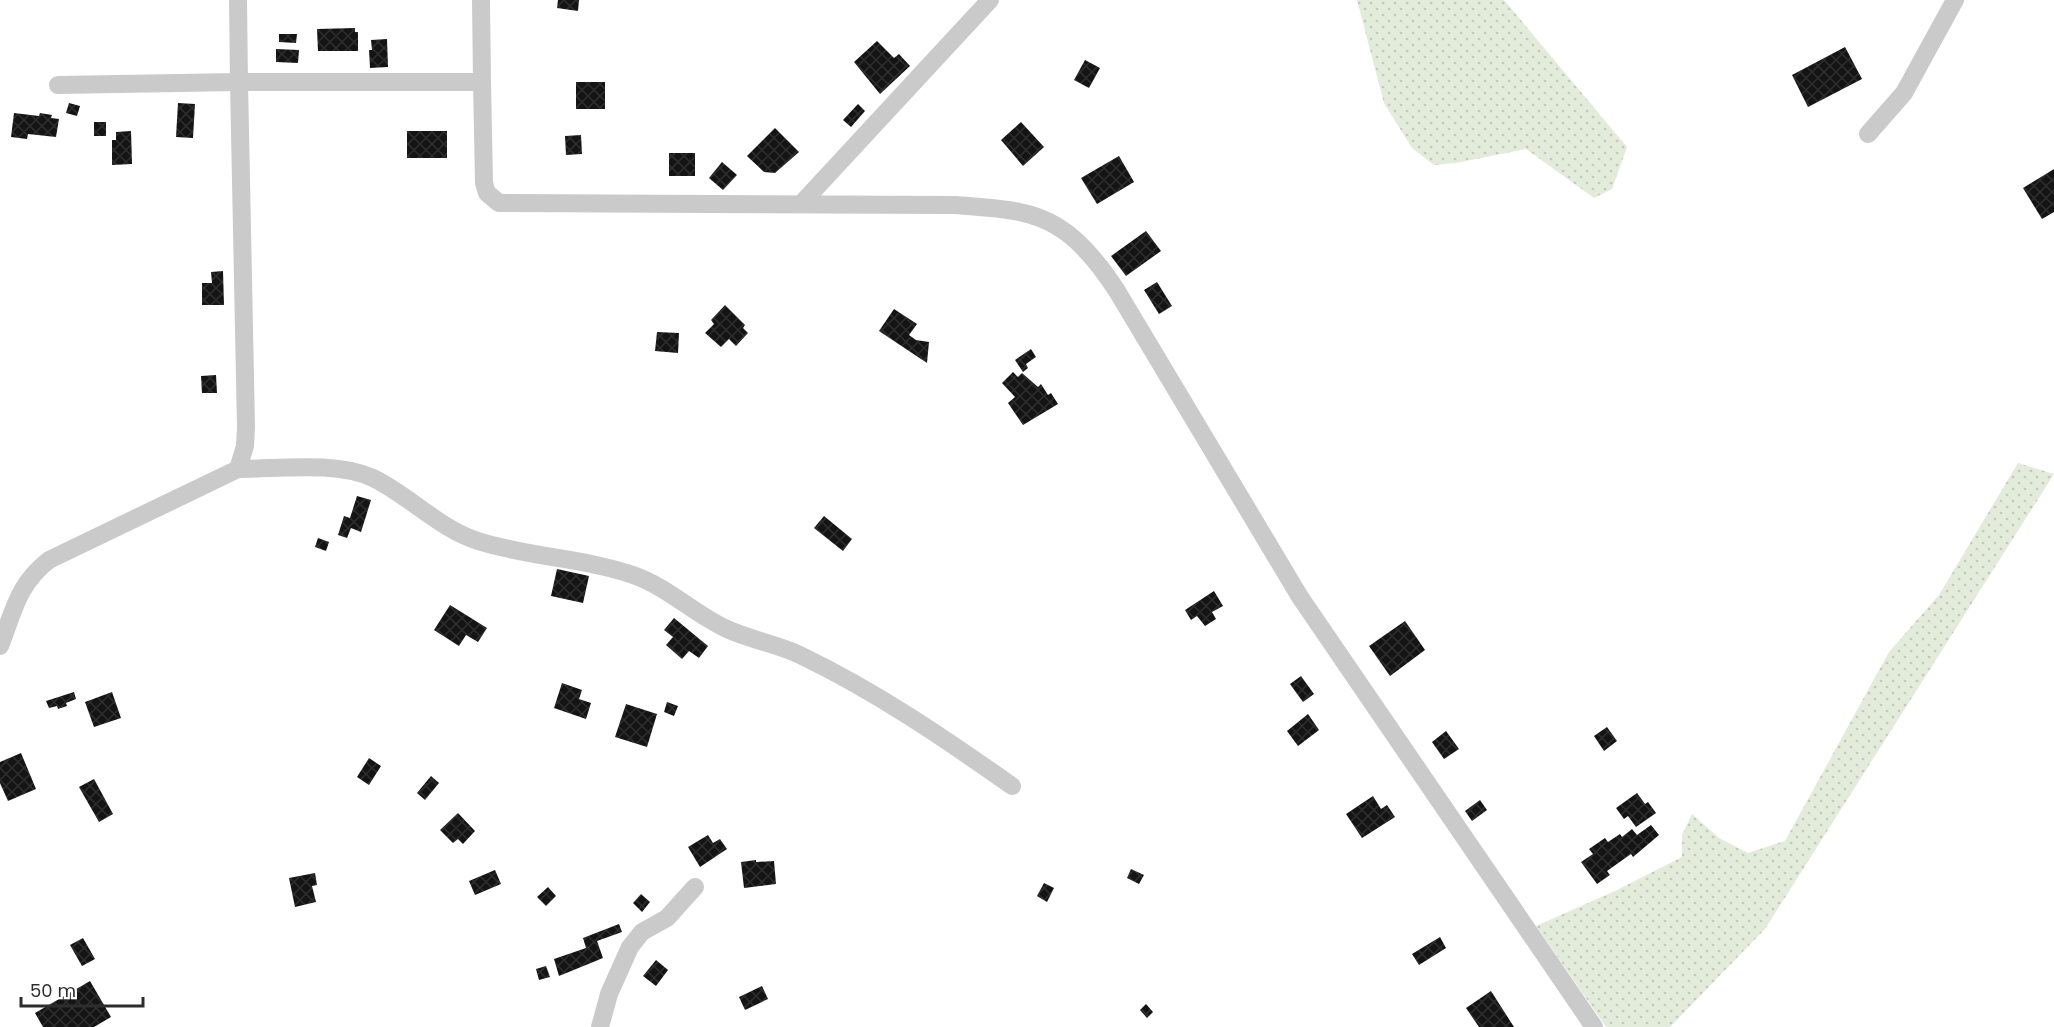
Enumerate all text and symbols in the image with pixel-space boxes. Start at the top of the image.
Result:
scale bar [21,970,142,1008]
text: 50 m [30,978,76,1003]

